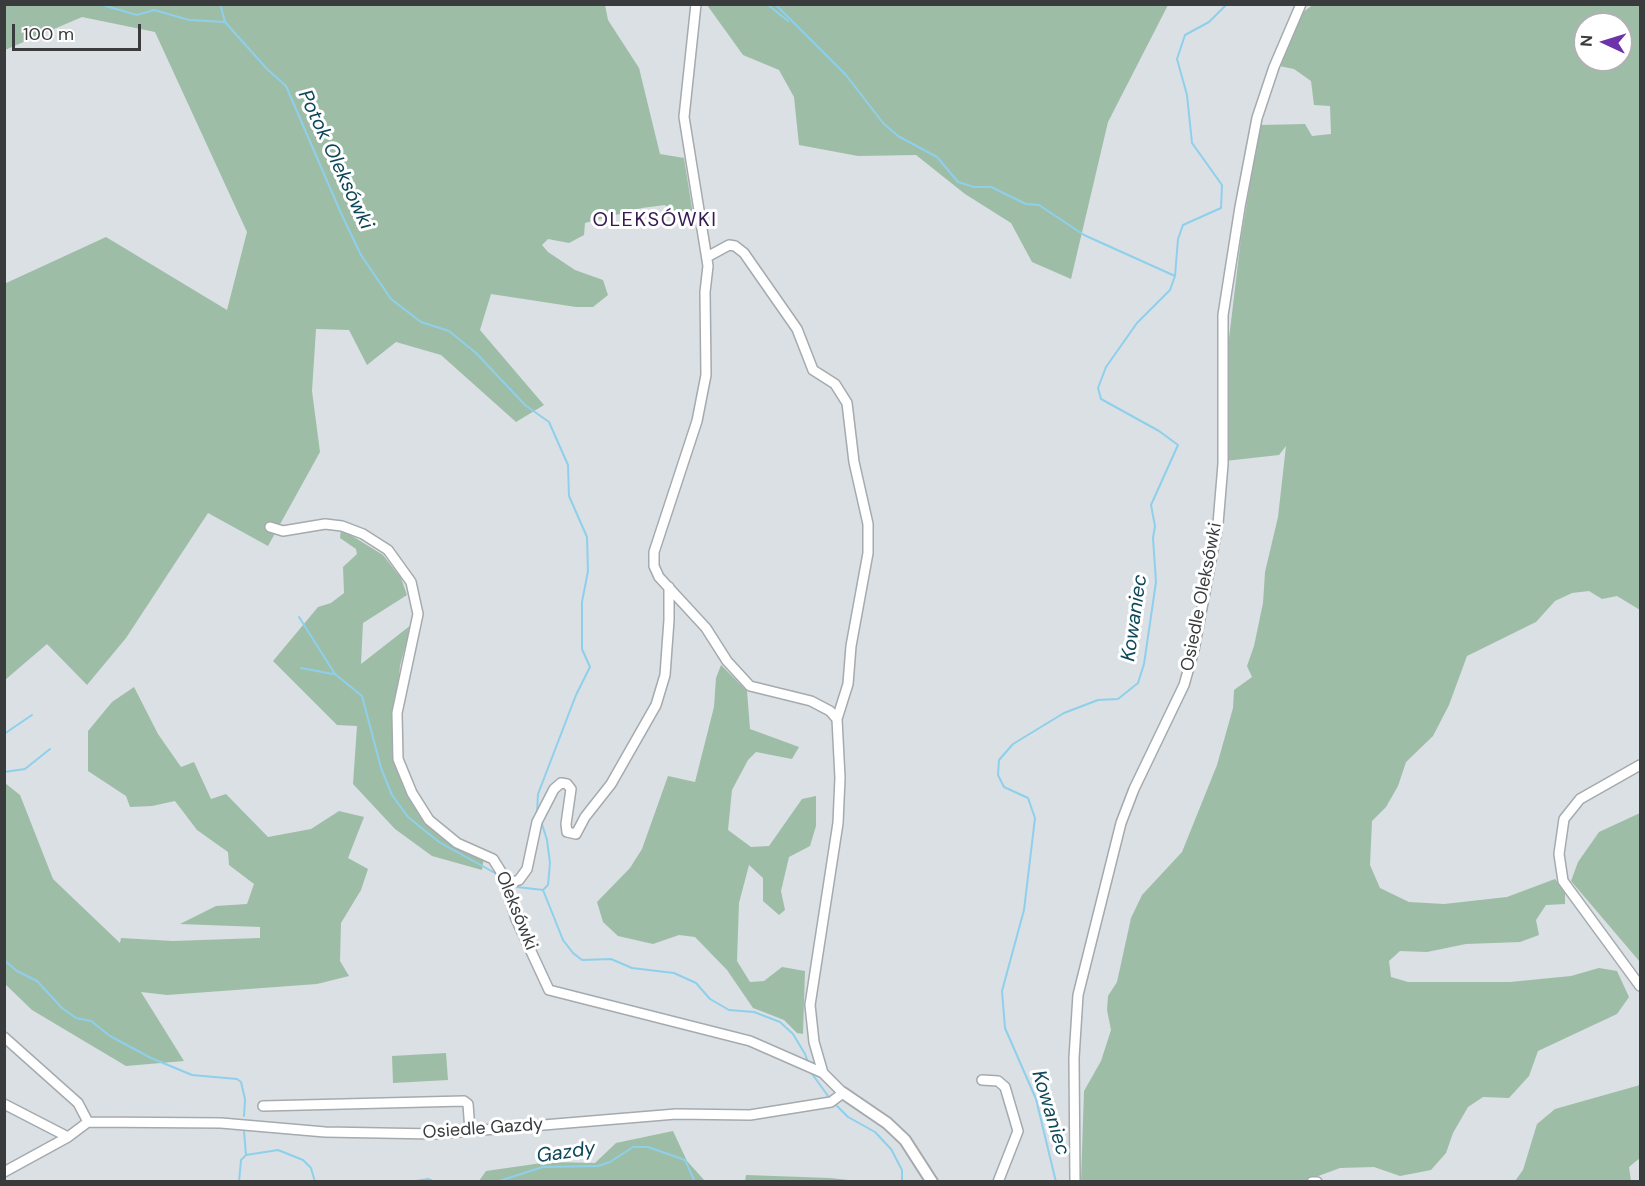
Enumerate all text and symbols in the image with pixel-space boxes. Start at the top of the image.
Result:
scale bar [15,12,144,50]
north arrow [1573,12,1633,72]
text: 100 m [23,22,74,46]
text: N [1576,34,1597,47]
water label: Potok Oleksówki [292,86,378,234]
district label: OLEKSÓWKI [593,209,717,233]
street label: Osiedle Oleksówki [1177,521,1227,673]
water label: Kowaniec [1117,573,1153,663]
street label: Oleksówki [490,868,542,954]
water label: Kowaniec [1026,1068,1074,1158]
street label: Osiedle Gazdy [422,1114,544,1144]
water label: Gazdy [535,1137,597,1169]

